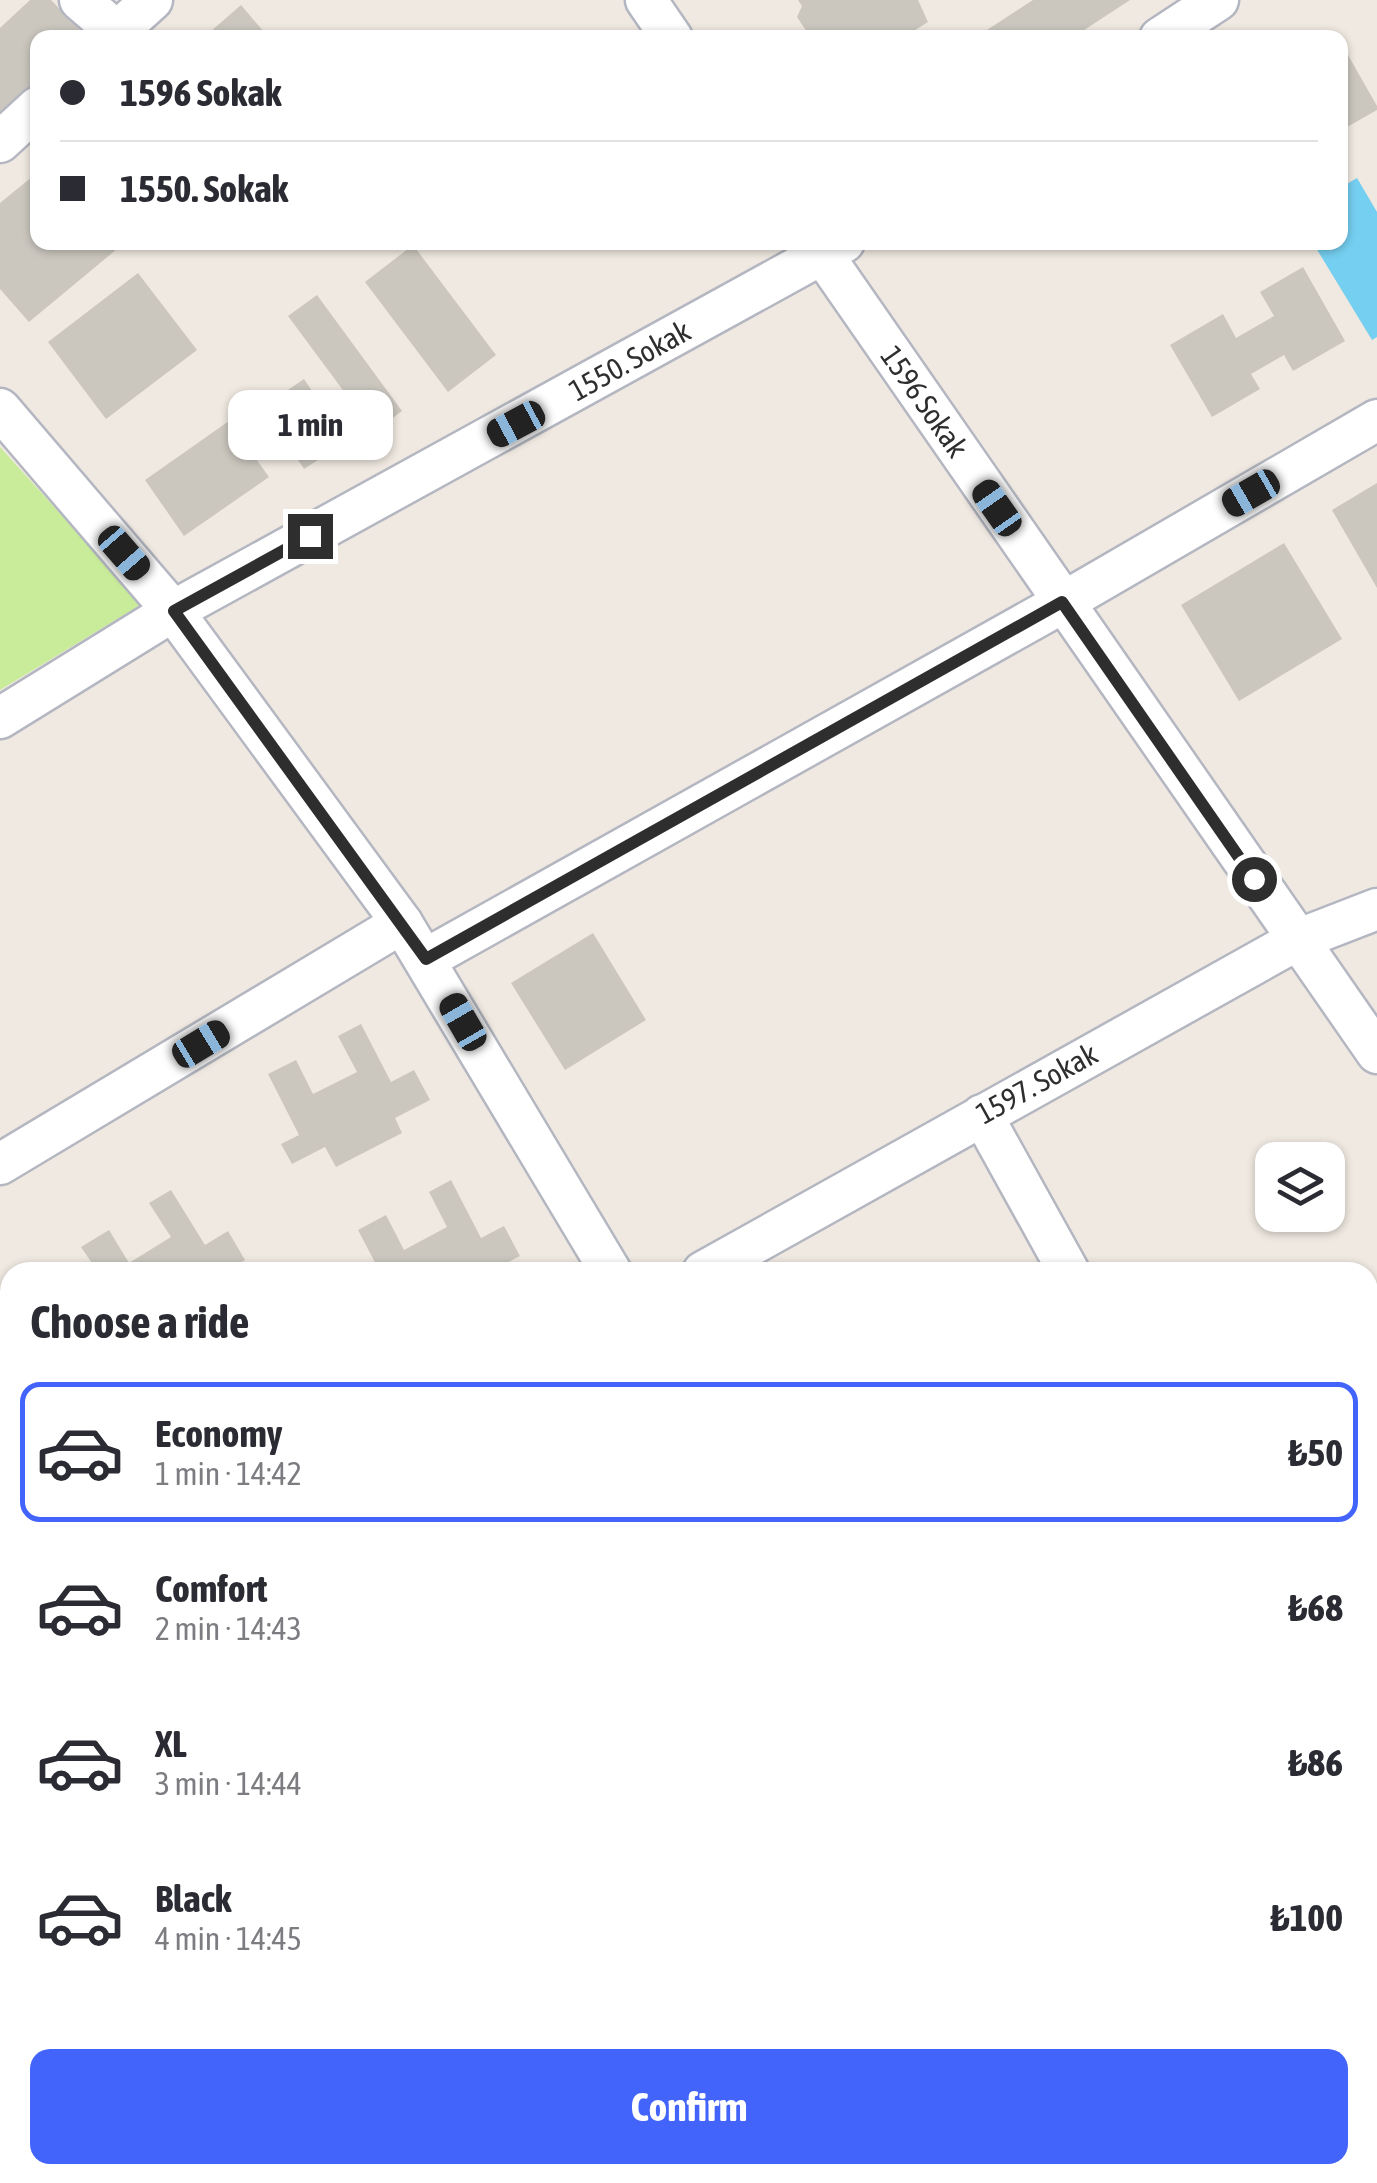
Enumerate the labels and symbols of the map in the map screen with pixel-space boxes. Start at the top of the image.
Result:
street label: 1550. Sokak [563,313,696,407]
street label: 1596 Sokak [874,339,975,463]
callout: 1 min [228,391,392,461]
car [482,397,550,451]
car [1218,465,1284,521]
car [968,475,1026,541]
route end [288,514,333,559]
car [93,521,155,585]
route start [1232,857,1277,902]
car [435,989,491,1055]
car [168,1016,234,1072]
street label: 1597. Sokak [970,1036,1103,1130]

